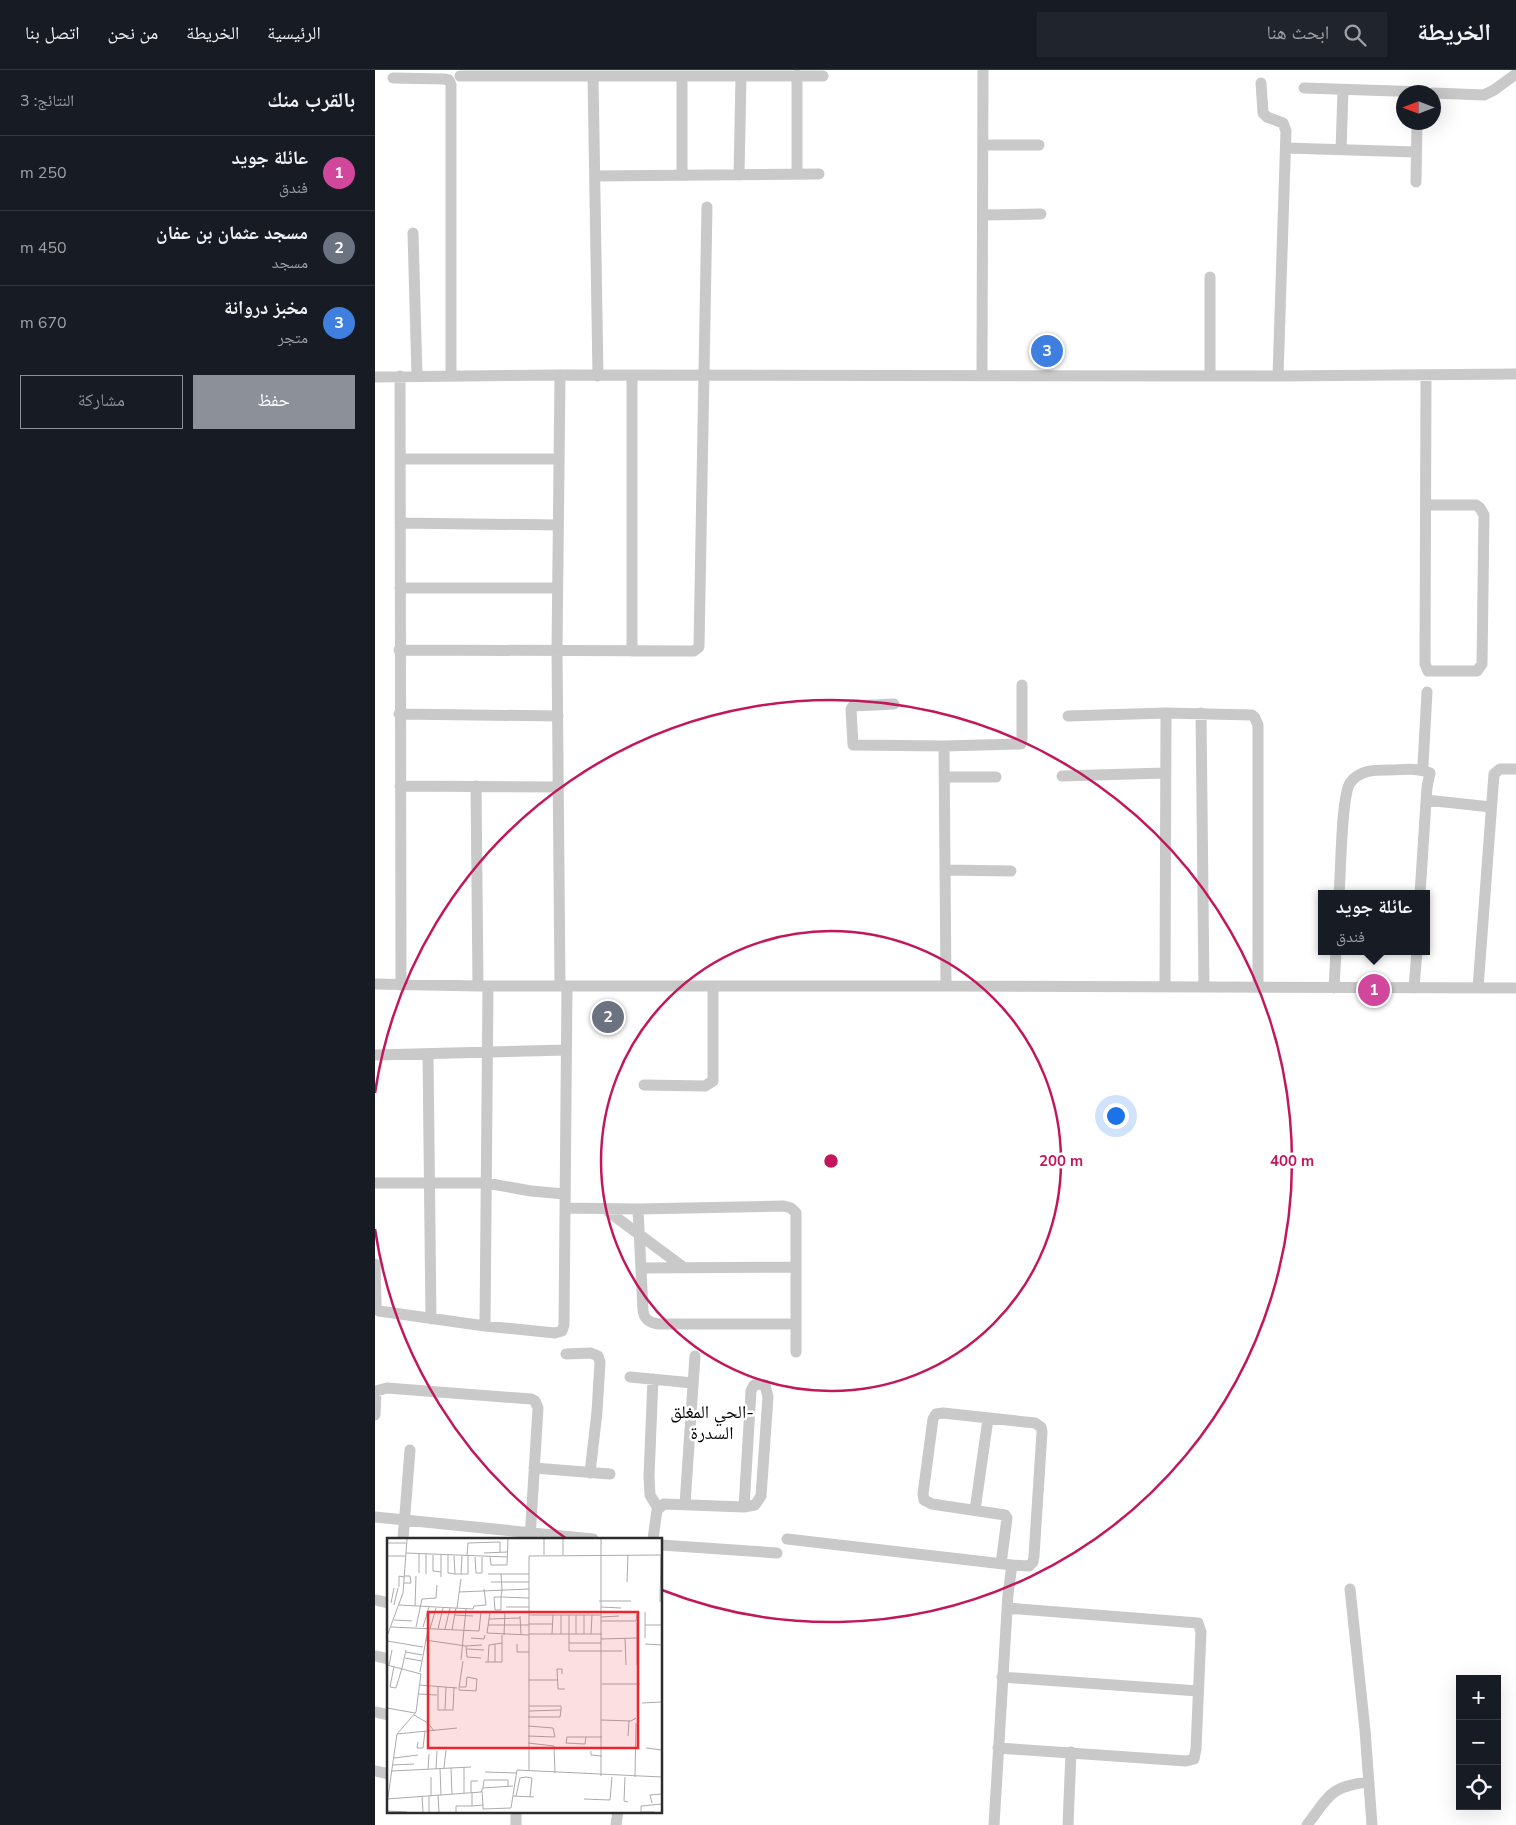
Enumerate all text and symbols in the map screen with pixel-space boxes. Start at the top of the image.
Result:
search box [1037,12,1387,57]
text: الخريطة [1417,16,1491,48]
text: ابحث هنا [1267,20,1329,46]
text: اتصل بنا [25,21,80,45]
text: من نحن [108,21,158,45]
text: الخريطة [186,21,239,45]
text: الرئيسية [267,21,321,45]
icon: search [1341,21,1369,49]
north arrow [1396,85,1441,130]
text: بالقرب منك [267,86,355,114]
text: النتائج: 3 [20,90,74,112]
text: عائلة جويد [232,145,308,171]
text: 250 m [20,162,67,184]
text: 1 [334,162,344,184]
text: فندق [279,177,308,199]
text: مسجد عثمان بن عفان [156,220,308,246]
text: 450 m [20,237,67,259]
text: 2 [334,237,344,259]
text: مسجد [272,252,308,274]
text: مخبز دروانة [224,295,308,321]
text: 670 m [20,312,67,334]
text: 3 [334,312,344,334]
text: متجر [278,327,308,349]
pin: 3 [1031,332,1063,370]
button: مشاركة [20,375,183,429]
button: حفظ [193,375,355,429]
popup [1318,890,1430,955]
text: عائلة جويد [1336,894,1412,920]
text: فندق [1336,926,1365,948]
pin: 1 [1358,971,1390,1009]
pin: 2 [592,998,624,1036]
your location [1103,1103,1129,1129]
text: 200 m [1039,1151,1083,1171]
text: 400 m [1270,1151,1314,1171]
centre of rings [822,1152,840,1170]
district label: الحي المغلق- السدرة [670,1400,754,1445]
inset map [387,1538,663,1812]
map controls [1456,1675,1501,1810]
button: + [1456,1675,1501,1720]
button: − [1456,1720,1501,1765]
button: locate [1456,1765,1501,1810]

